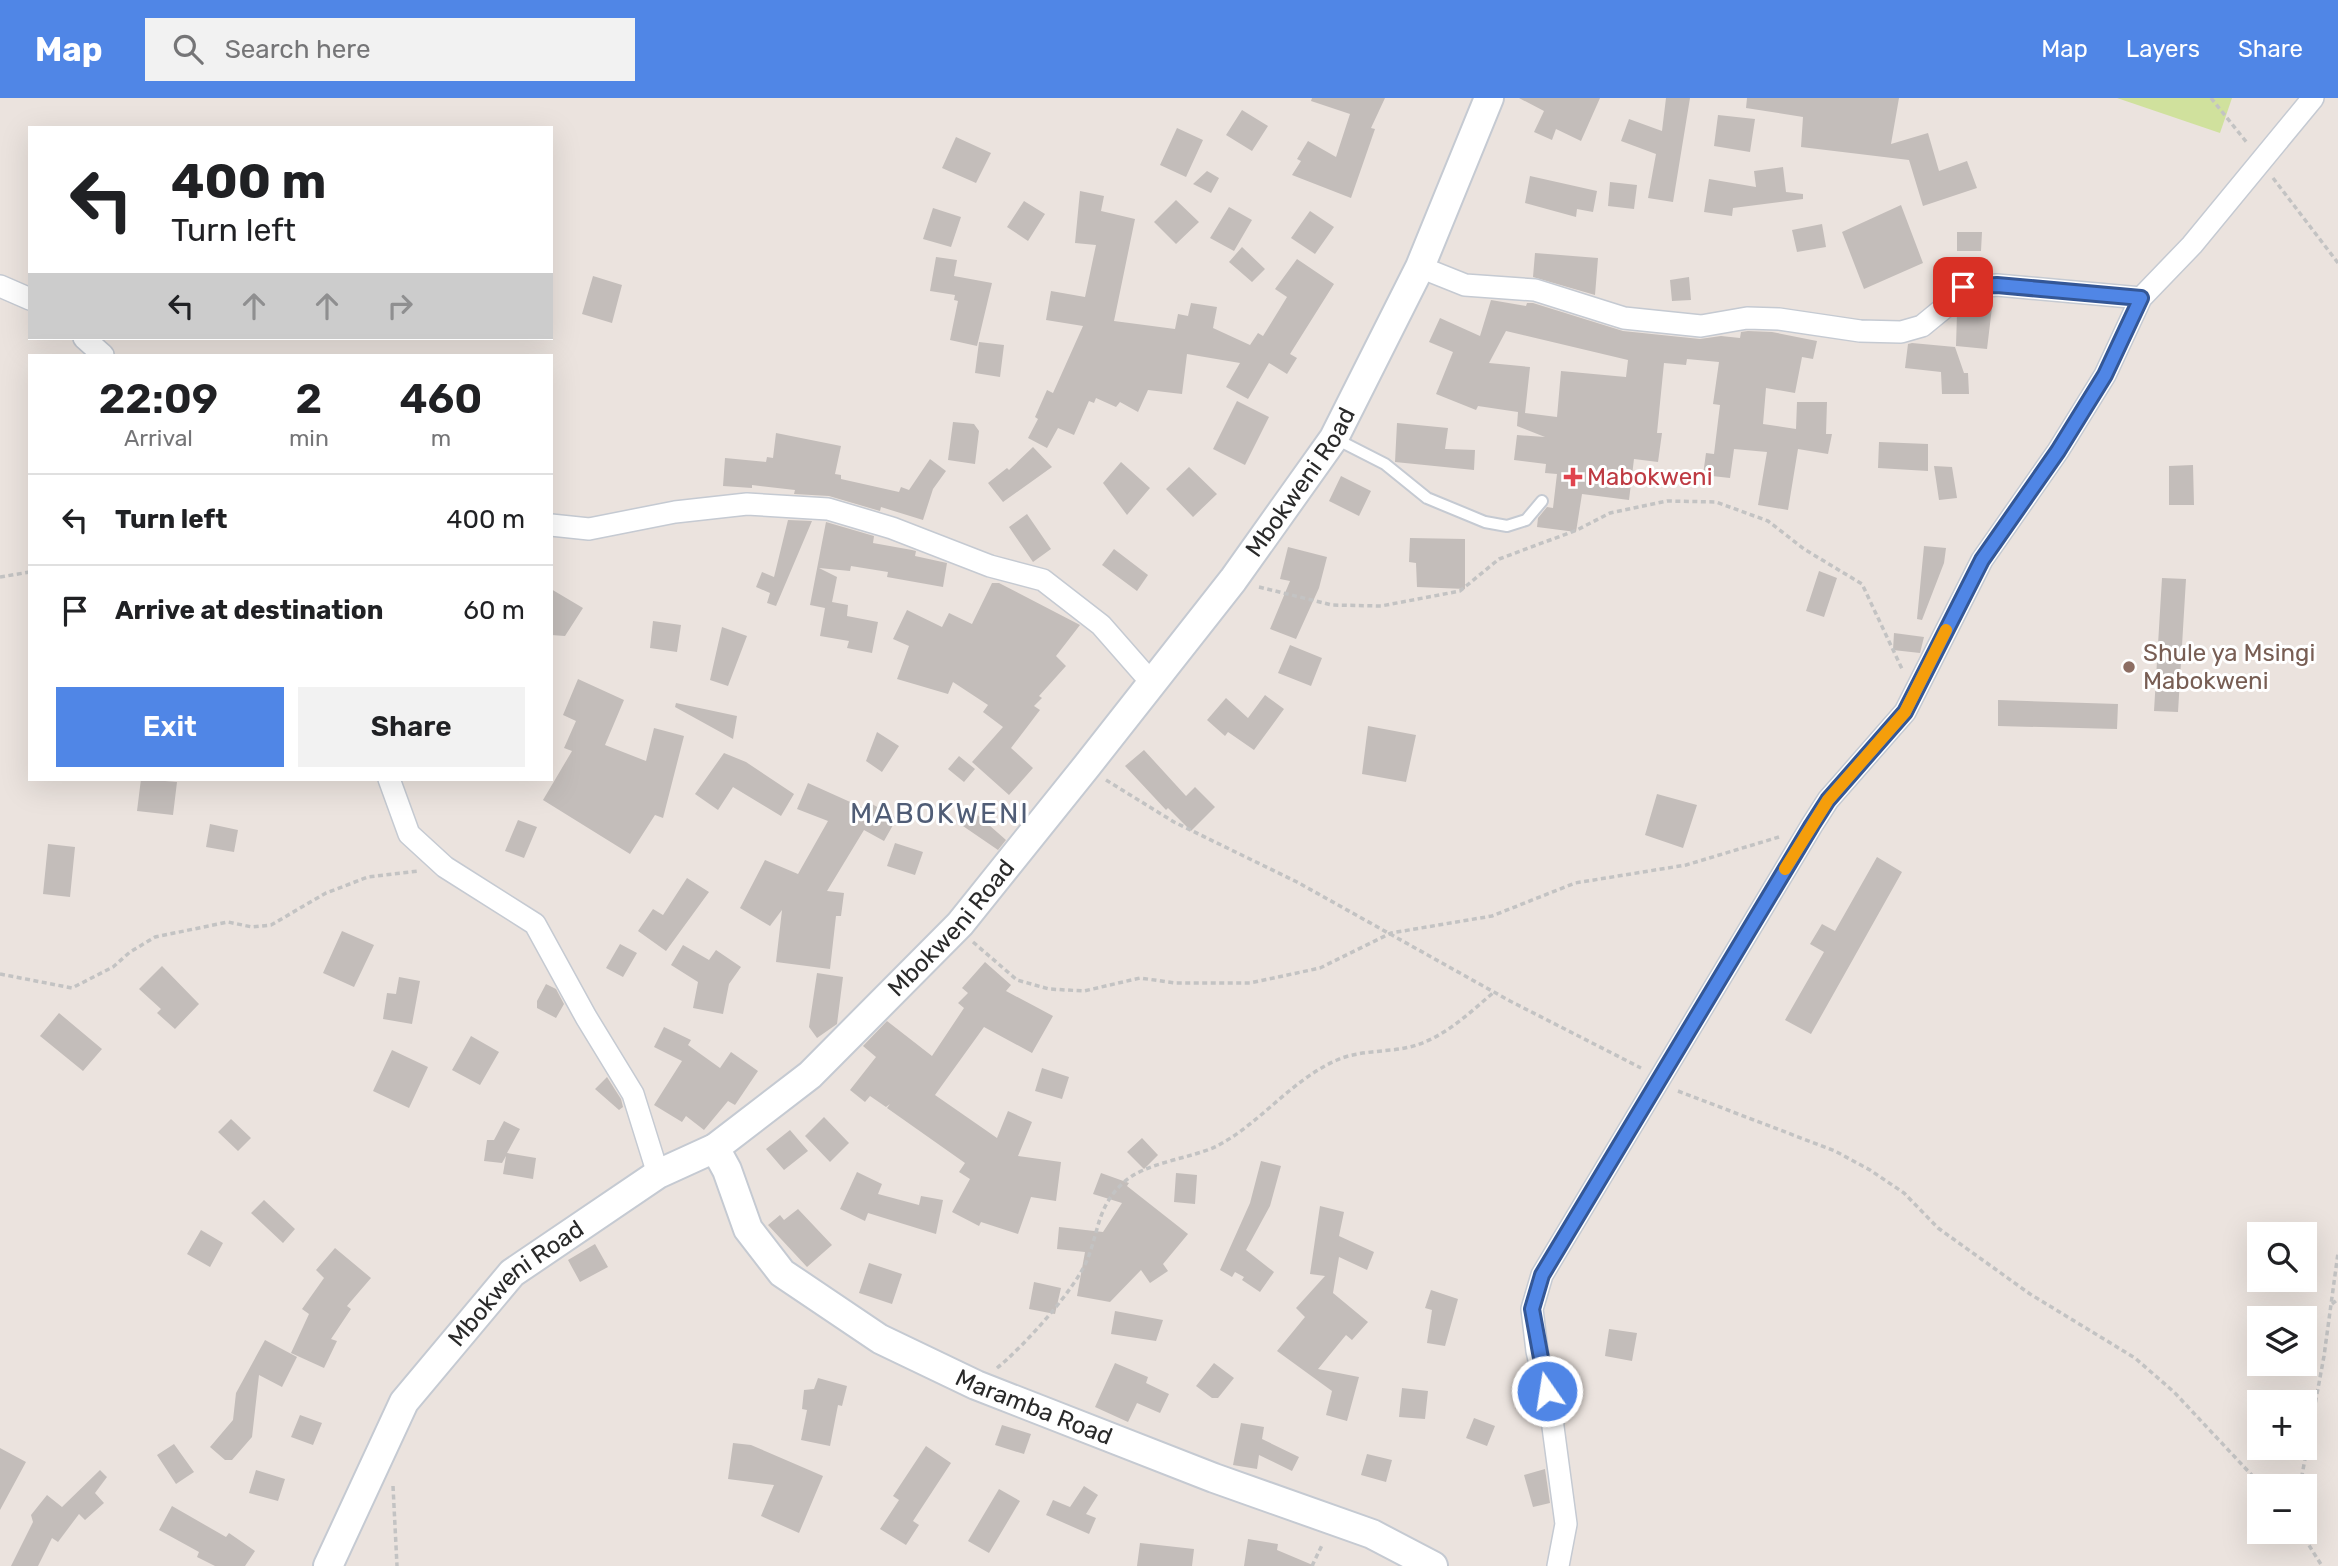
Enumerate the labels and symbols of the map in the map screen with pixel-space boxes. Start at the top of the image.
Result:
pin [1933,257,1993,317]
street label: Mbokweni Road [1240,403,1361,562]
place label: Mabokweni [1587,463,1712,491]
marker: Mabokweni [1565,469,1581,485]
place label: Shule ya Msingi Mabokweni [2143,639,2315,695]
marker: Shule ya Msingi Mabokweni [2121,659,2137,675]
district label: MABOKWENI [850,797,1030,830]
street label: Mbokweni Road [882,854,1020,1002]
street label: Mbokweni Road [443,1215,589,1352]
position arrow [1510,1354,1584,1428]
street label: Maramba Road [951,1363,1116,1451]

